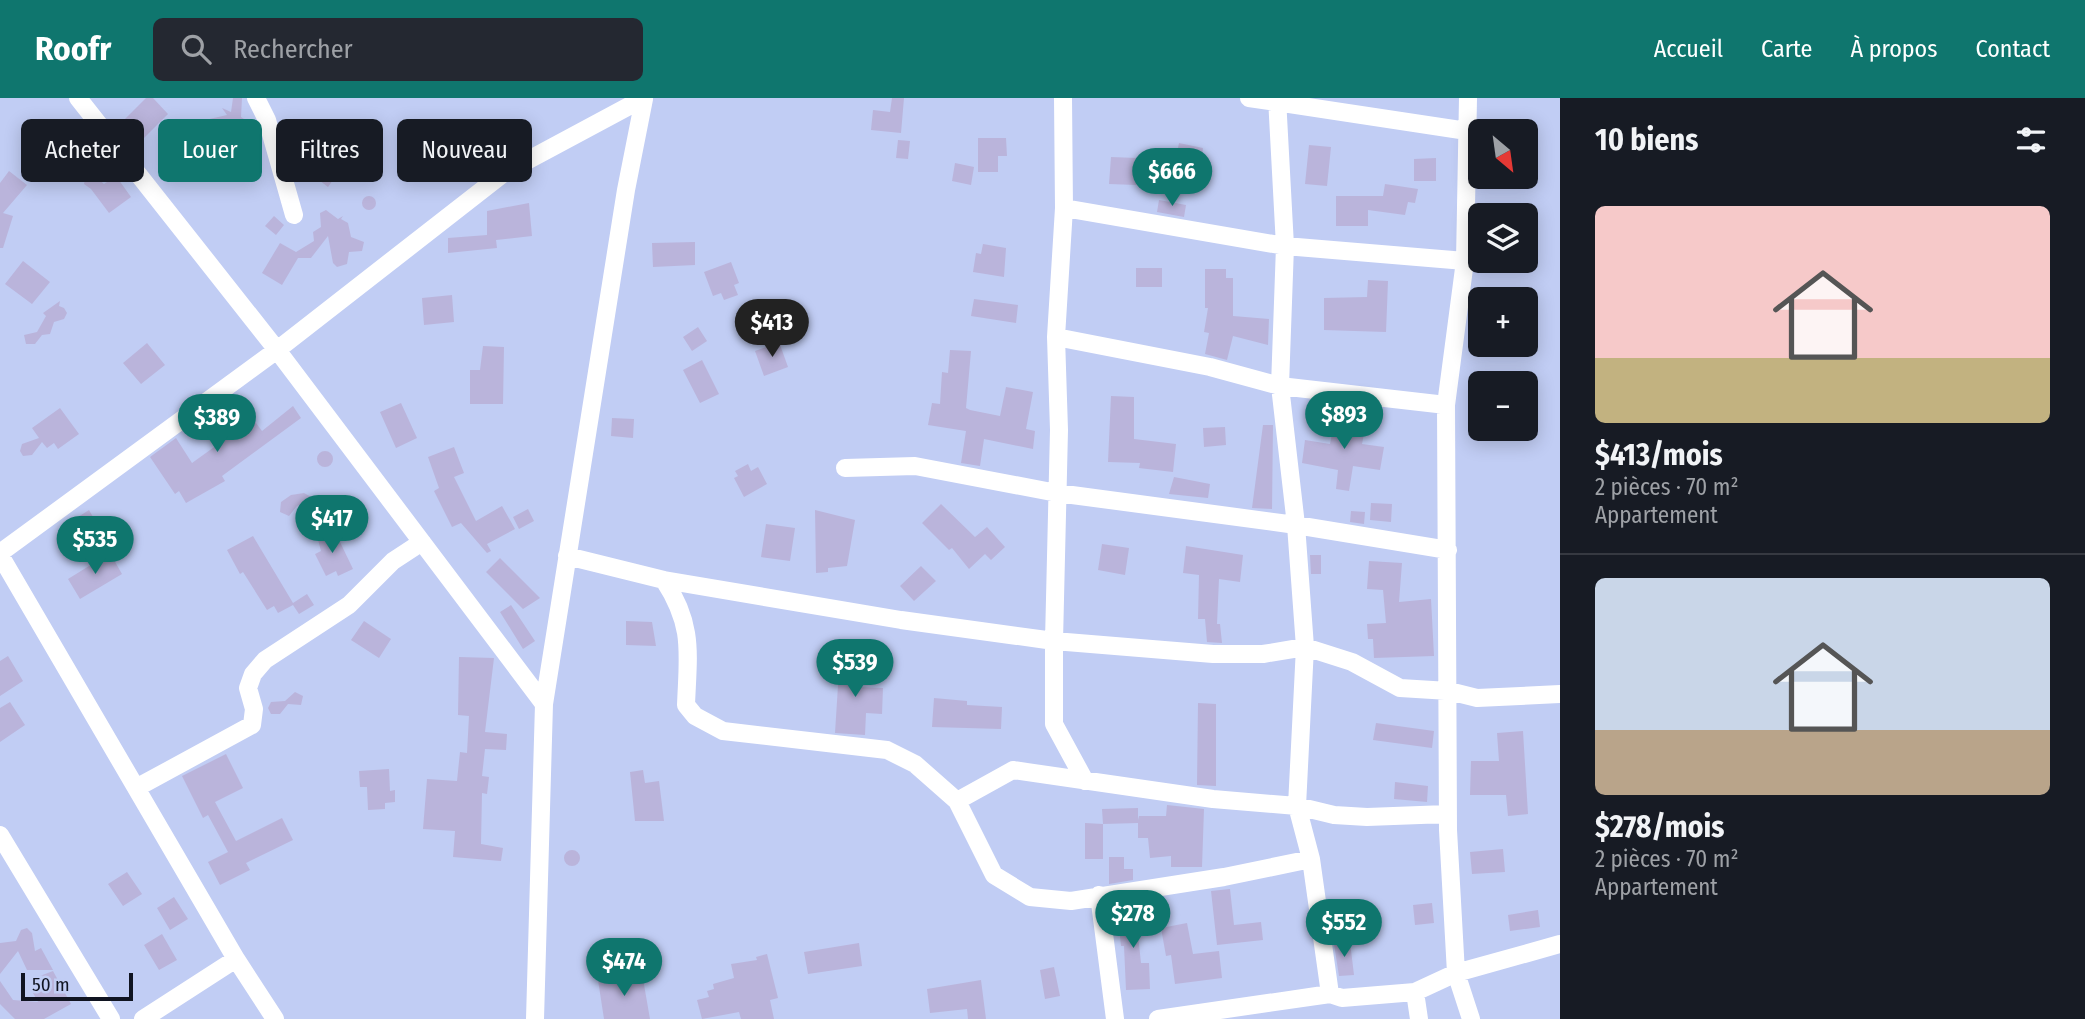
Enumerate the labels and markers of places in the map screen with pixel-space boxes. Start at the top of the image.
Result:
pin: $666 [1131,148,1213,208]
pin: $413 [731,300,813,359]
pin: $893 [1303,392,1385,451]
pin: $389 [176,394,258,454]
pin: $417 [291,496,373,555]
pin: $535 [54,517,136,576]
pin: $539 [814,640,896,699]
pin: $278 [1092,890,1174,950]
pin: $552 [1303,900,1385,959]
pin: $474 [583,939,665,998]

